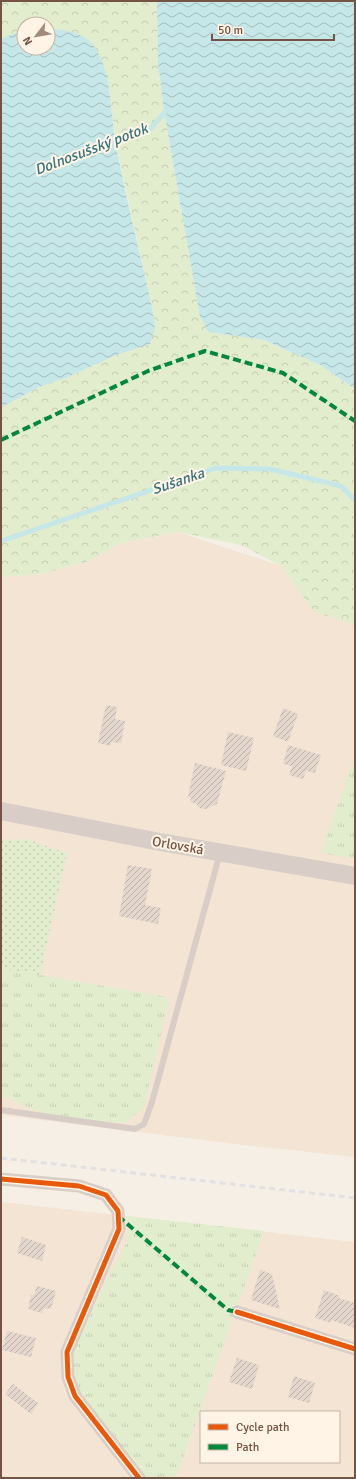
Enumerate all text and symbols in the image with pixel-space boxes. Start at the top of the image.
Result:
north arrow [16,16,56,56]
scale bar [212,16,334,42]
text: 50 m [218,23,243,38]
text: N [20,34,35,48]
water label: Dolnosušský potok [32,119,151,179]
water label: Sušanka [150,464,207,498]
street label: Orlovská [151,833,205,858]
legend [200,1411,340,1463]
text: Cycle path [236,1420,289,1435]
text: Path [236,1440,259,1455]

